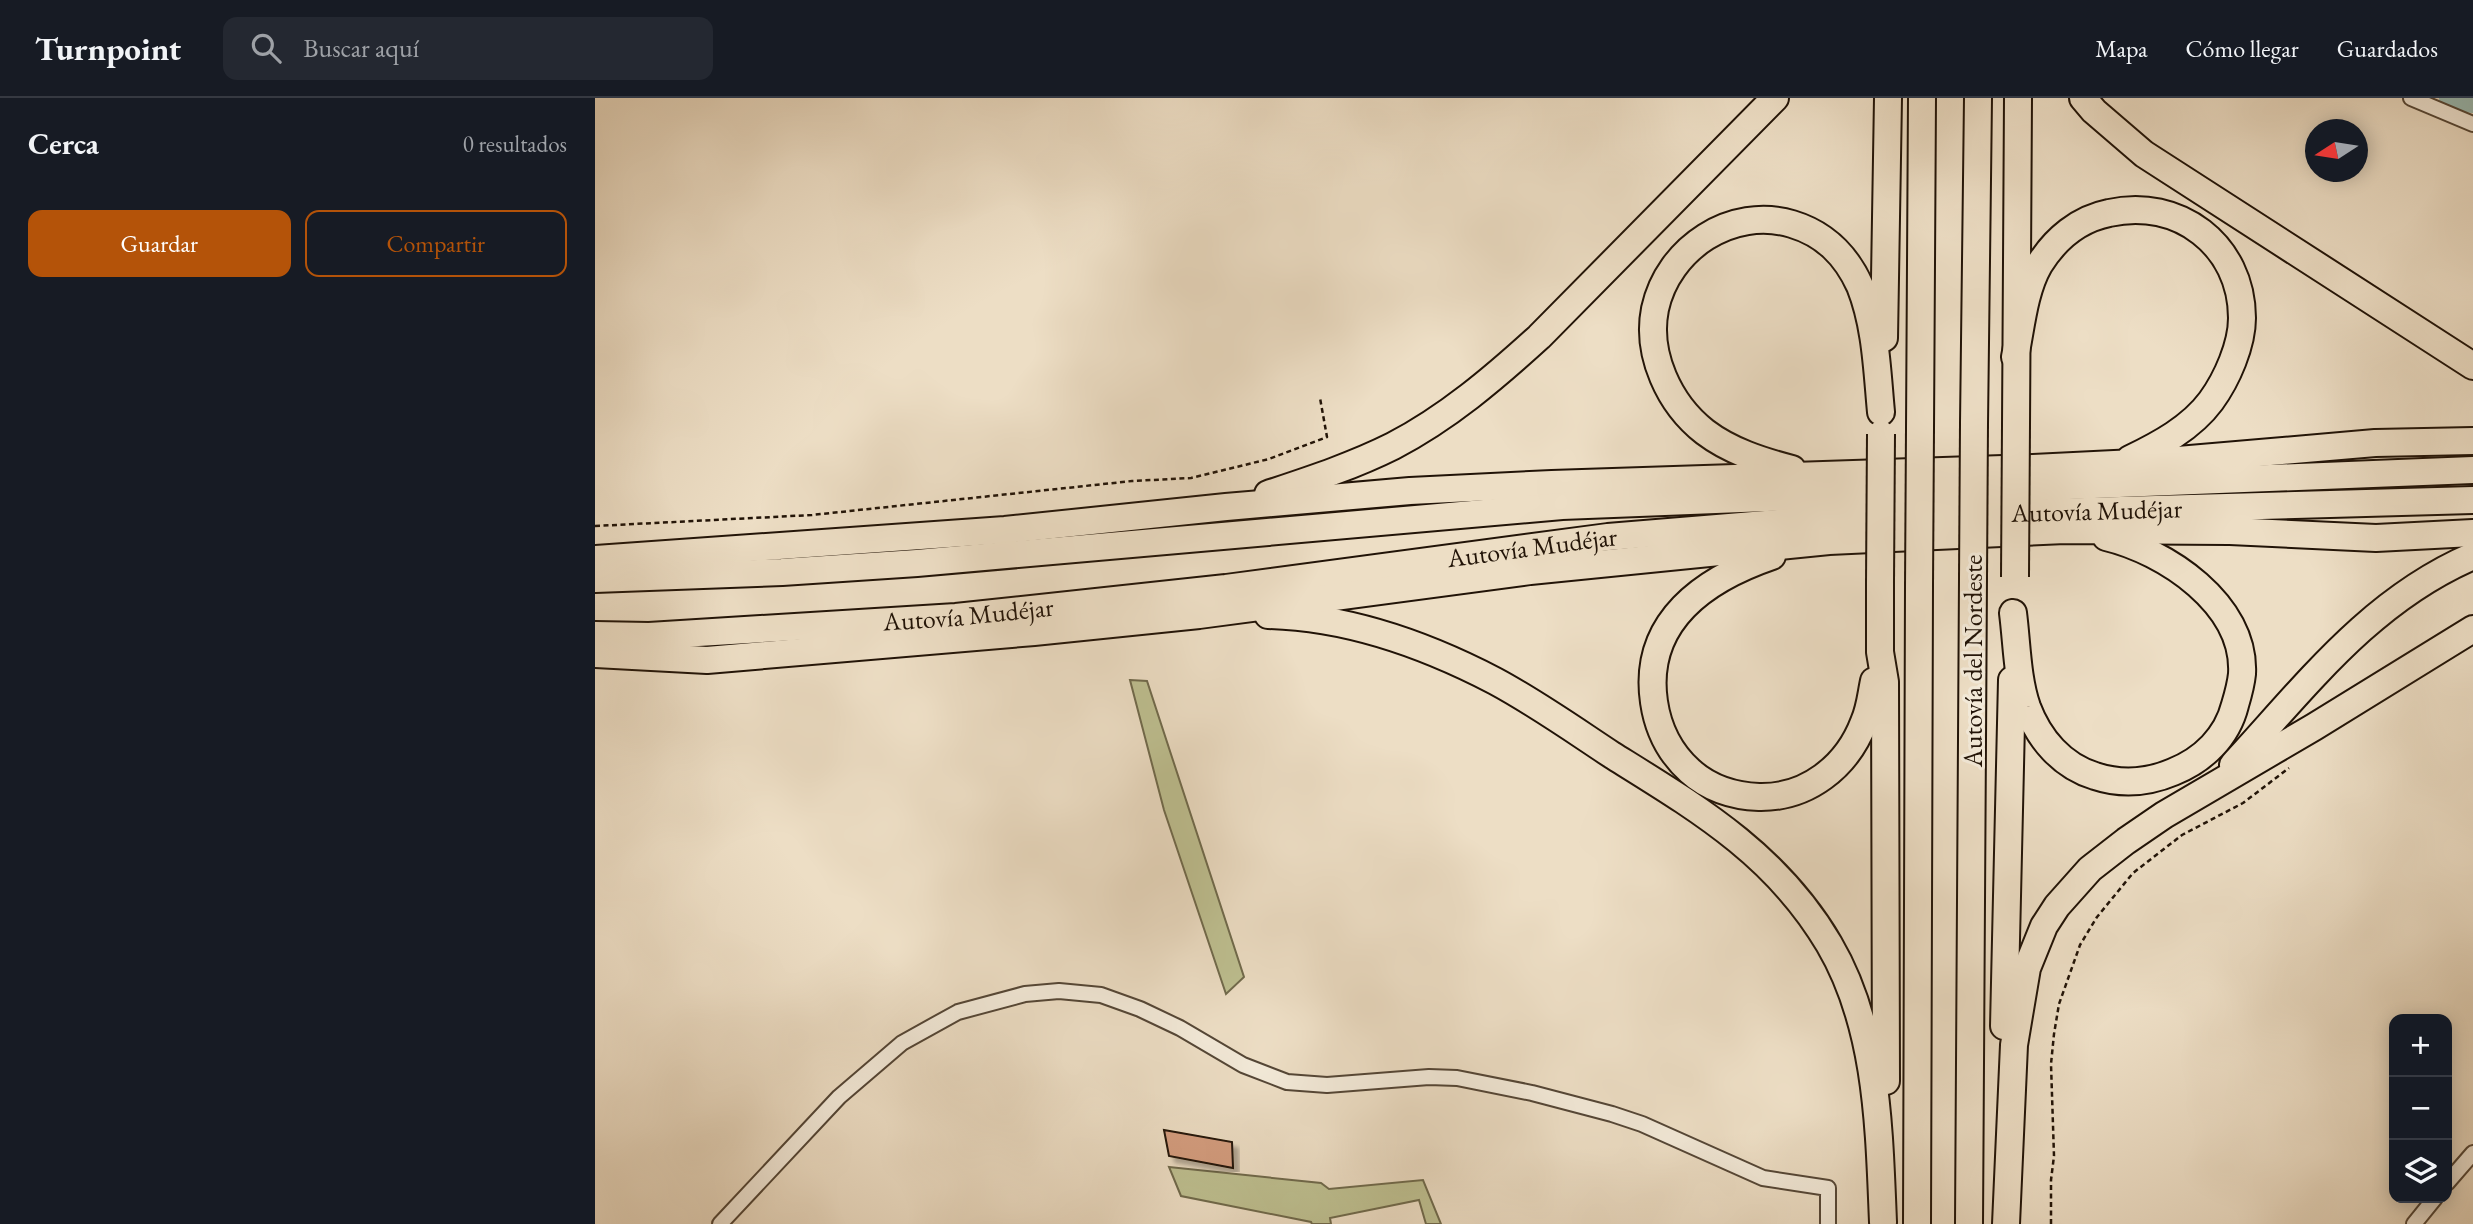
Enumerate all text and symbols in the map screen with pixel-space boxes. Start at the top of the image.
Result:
search box [223,17,713,80]
text: Turnpoint [35,27,181,70]
icon: search [247,29,285,67]
text: Buscar aquí [303,31,419,65]
text: Mapa [2095,33,2148,64]
text: Cómo llegar [2186,33,2299,64]
text: Guardados [2337,33,2438,64]
north arrow [2305,119,2368,182]
text: Cerca [28,124,99,163]
text: 0 resultados [463,129,567,159]
button: Guardar [28,210,291,277]
button: Compartir [305,210,567,277]
street label: Autovía Mudéjar [2010,491,2183,530]
street label: Autovía Mudéjar [1444,519,1619,575]
street label: Autovía del Nordeste [1956,555,1990,768]
street label: Autovía Mudéjar [881,590,1056,639]
map controls [2389,1014,2452,1203]
button: + [2389,1014,2452,1077]
button: − [2389,1077,2452,1140]
button: layers [2389,1140,2452,1203]

